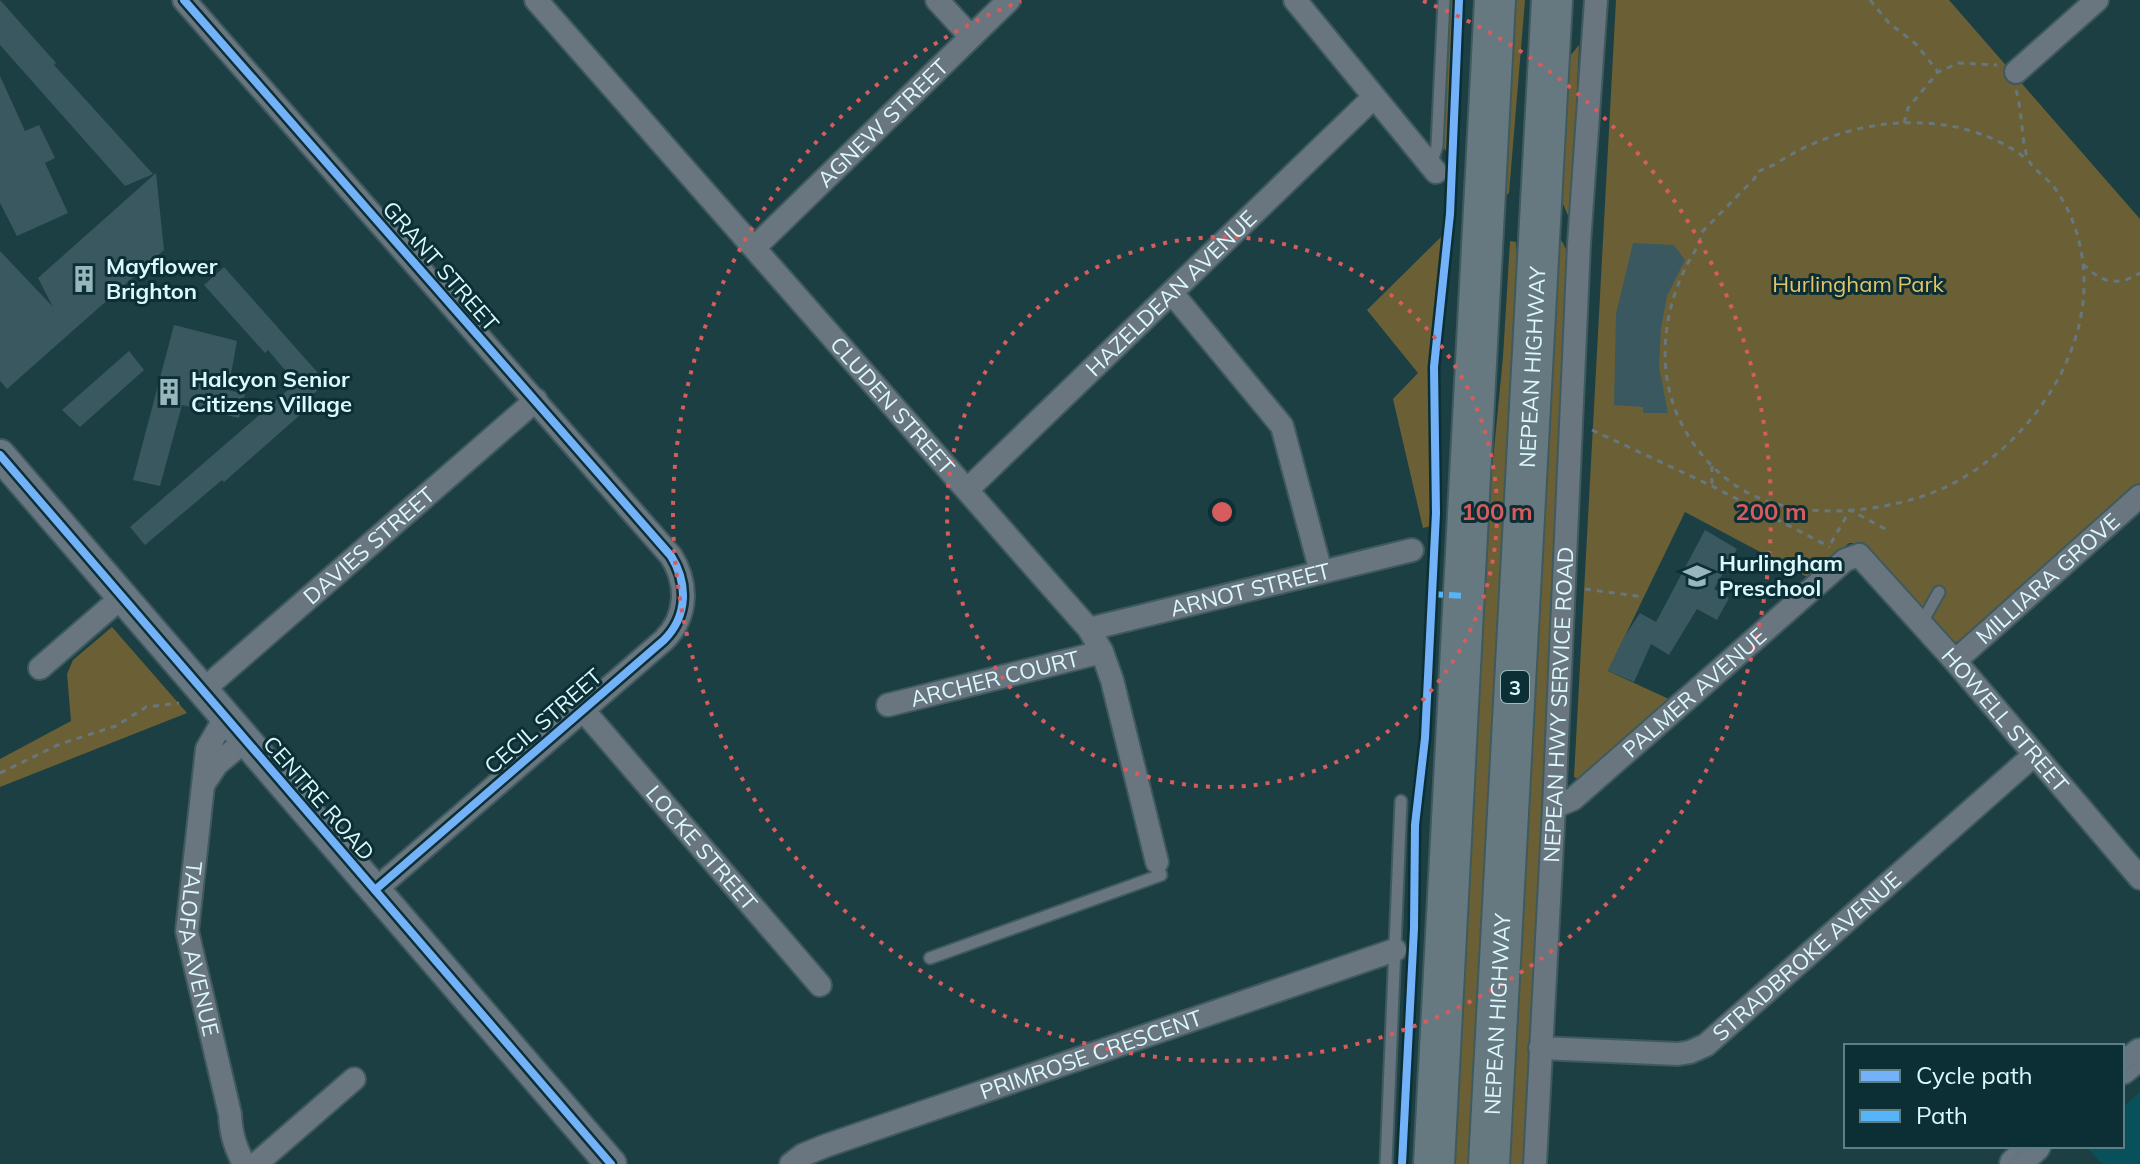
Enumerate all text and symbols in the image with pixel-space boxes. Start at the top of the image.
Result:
street label: AGNEW STREET [811,53,954,193]
street label: GRANT STREET [377,195,505,337]
street label: HAZELDEAN AVENUE [1079,204,1262,382]
place label: Mayflower Brighton [106,252,218,305]
building icon: Mayflower Brighton [69,264,99,294]
street label: NEPEAN HIGHWAY [1513,265,1552,469]
park label: Hurlingham Park [1772,270,1944,298]
street label: CLUDEN STREET [824,331,961,480]
place label: Halcyon Senior Citizens Village [191,365,352,418]
building icon: Halcyon Senior Citizens Village [154,377,184,407]
street label: DAVIES STREET [297,481,440,610]
text: 100 m [1461,496,1533,526]
text: 200 m [1735,496,1807,526]
centre of rings [1208,498,1236,526]
street label: MILLIARA GROVE [1970,507,2125,650]
street label: NEPEAN HWY SERVICE ROAD [1537,546,1580,863]
place label: Hurlingham Preschool [1719,549,1843,602]
street label: ARNOT STREET [1167,557,1333,623]
school or university icon: Hurlingham Preschool [1682,561,1712,591]
street label: PALMER AVENUE [1616,622,1772,763]
street label: HOWELL STREET [1936,642,2075,798]
street label: ARCHER COURT [908,644,1082,713]
street label: CECIL STREET [478,662,608,780]
road number: 3 [1501,671,1529,703]
street label: CENTRE ROAD [257,730,381,866]
street label: LOCKE STREET [640,779,764,916]
street label: TALOFA AVENUE [173,860,225,1039]
street label: STRADBROKE AVENUE [1706,865,1907,1047]
street label: NEPEAN HIGHWAY [1478,912,1517,1116]
street label: PRIMROSE CRESCENT [976,1003,1206,1106]
legend [1844,1044,2124,1148]
text: Cycle path [1916,1060,2033,1090]
text: Path [1916,1100,1968,1130]

